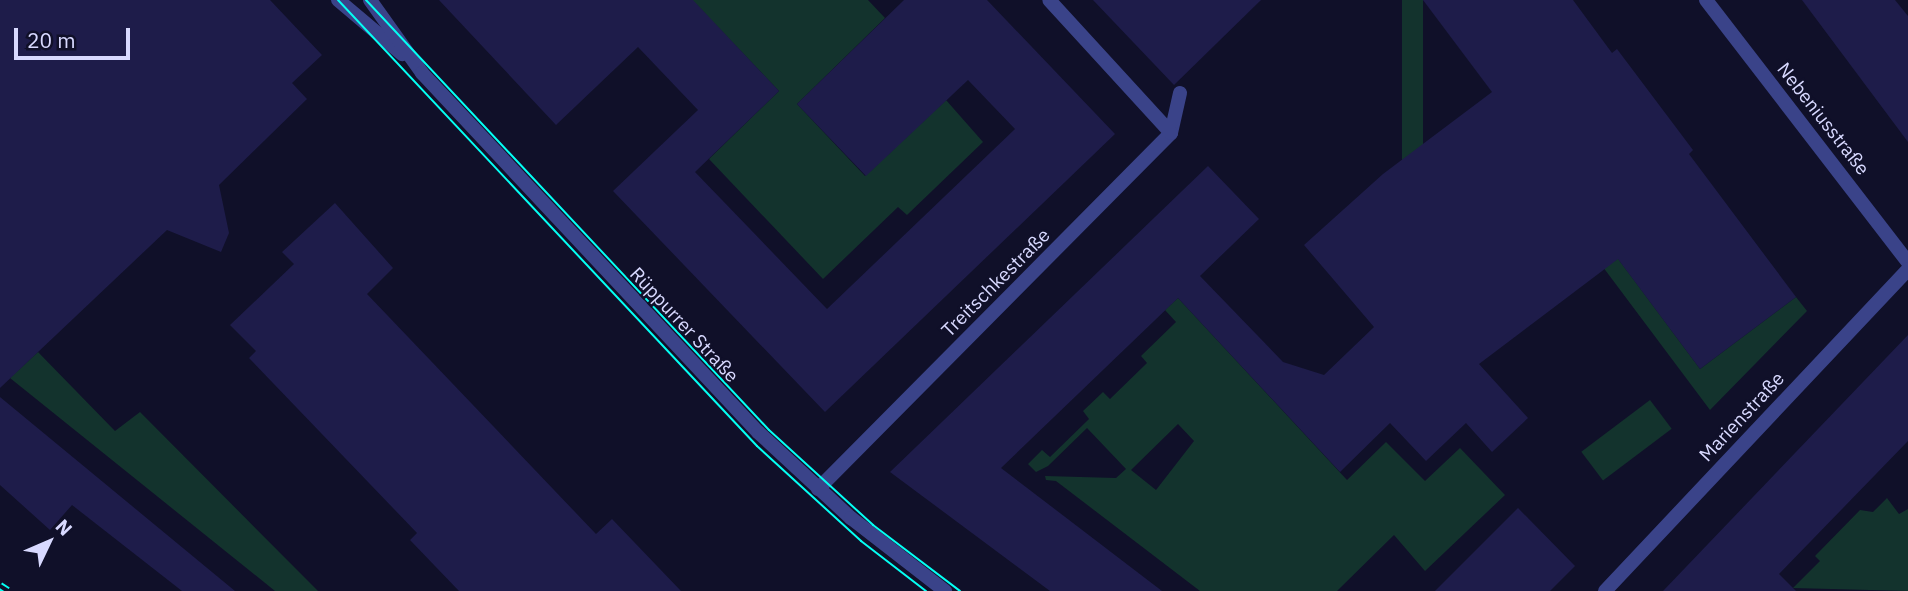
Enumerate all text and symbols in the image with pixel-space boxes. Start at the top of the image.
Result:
scale bar [18,14,133,58]
text: 20 m [27,26,76,54]
street label: Nebeniusstraße [1772,58,1874,180]
street label: Treitschkestraße [937,224,1055,342]
street label: Rüppurrer Straße [625,263,743,387]
street label: Marienstraße [1695,368,1789,466]
north arrow [14,507,84,577]
text: N [51,514,78,541]

